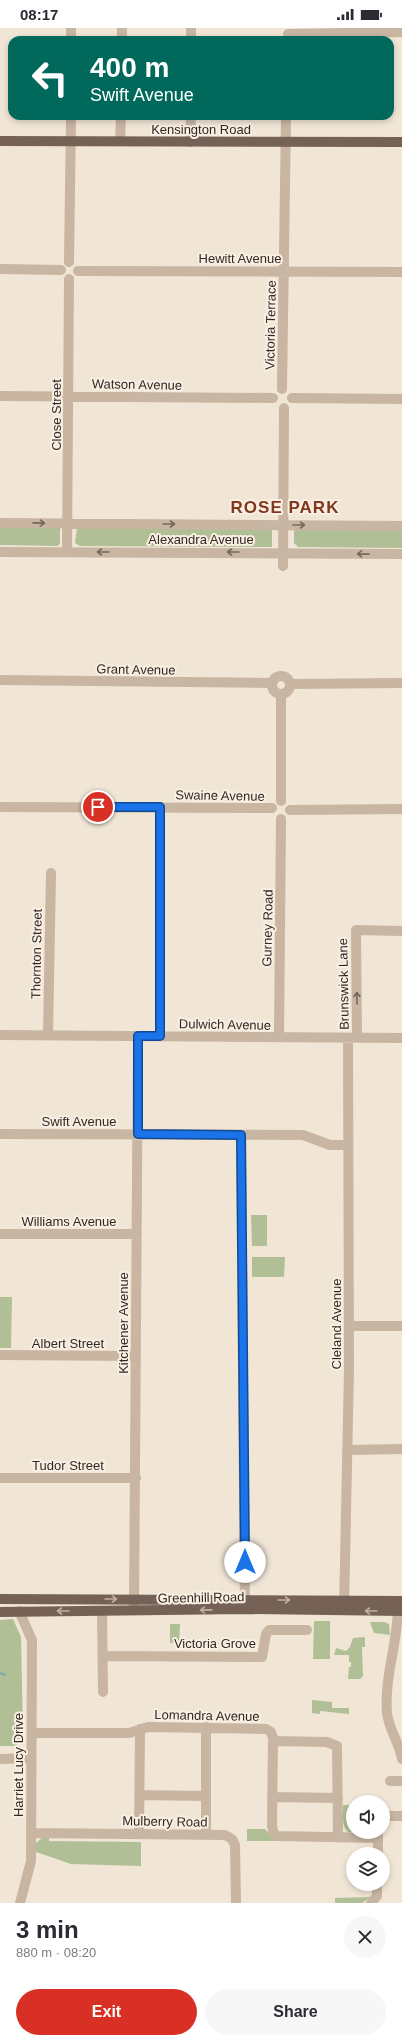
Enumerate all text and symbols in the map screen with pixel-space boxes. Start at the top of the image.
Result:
text: 08:17 [20,6,58,23]
icon: left [24,52,76,104]
text: 400 m [90,52,169,83]
text: Swift Avenue [90,85,194,105]
street label: Kensington Road [151,122,251,137]
street label: Hewitt Avenue [199,251,281,266]
street label: Victoria Terrace [262,280,279,370]
street label: Watson Avenue [92,376,182,393]
street label: Close Street [49,379,64,451]
district label: ROSE PARK [231,498,339,517]
one-way arrow [32,519,45,527]
one-way arrow [162,520,175,528]
one-way arrow [292,521,305,529]
street label: Alexandra Avenue [148,532,254,547]
one-way arrow [97,548,110,556]
one-way arrow [227,549,240,556]
one-way arrow [357,550,370,558]
street label: Grant Avenue [96,661,176,678]
street label: Swaine Avenue [175,787,265,804]
pin [81,790,115,824]
icon: arrive [87,796,109,818]
street label: Gurney Road [259,889,276,967]
street label: Thornton Street [28,908,45,999]
street label: Brunswick Lane [335,938,352,1030]
one-way arrow [353,992,361,1005]
street label: Dulwich Avenue [179,1016,271,1033]
street label: Swift Avenue [42,1114,116,1129]
street label: Williams Avenue [21,1214,117,1229]
street label: Kitchener Avenue [116,1272,131,1374]
street label: Cleland Avenue [329,1279,344,1369]
street label: Albert Street [32,1336,105,1351]
street label: Tudor Street [32,1458,104,1473]
position arrow [224,1541,266,1583]
street label: Greenhill Road [158,1589,244,1606]
one-way arrow [104,1595,117,1603]
one-way arrow [277,1596,290,1604]
one-way arrow [200,1606,213,1614]
one-way arrow [57,1607,70,1615]
one-way arrow [365,1607,378,1615]
street label: Victoria Grove [174,1636,256,1651]
street label: Lomandra Avenue [154,1707,260,1724]
street label: Harriet Lucy Drive [11,1713,26,1817]
map controls [346,1795,390,1891]
button: sound [346,1795,390,1839]
street label: Mulberry Road [122,1813,208,1830]
button: layers [346,1847,390,1891]
text: 3 min [16,1916,79,1943]
button: close [344,1916,386,1958]
text: 880 m · 08:20 [16,1945,96,1960]
button: Exit [16,1989,197,2035]
button: Share [205,1989,386,2035]

